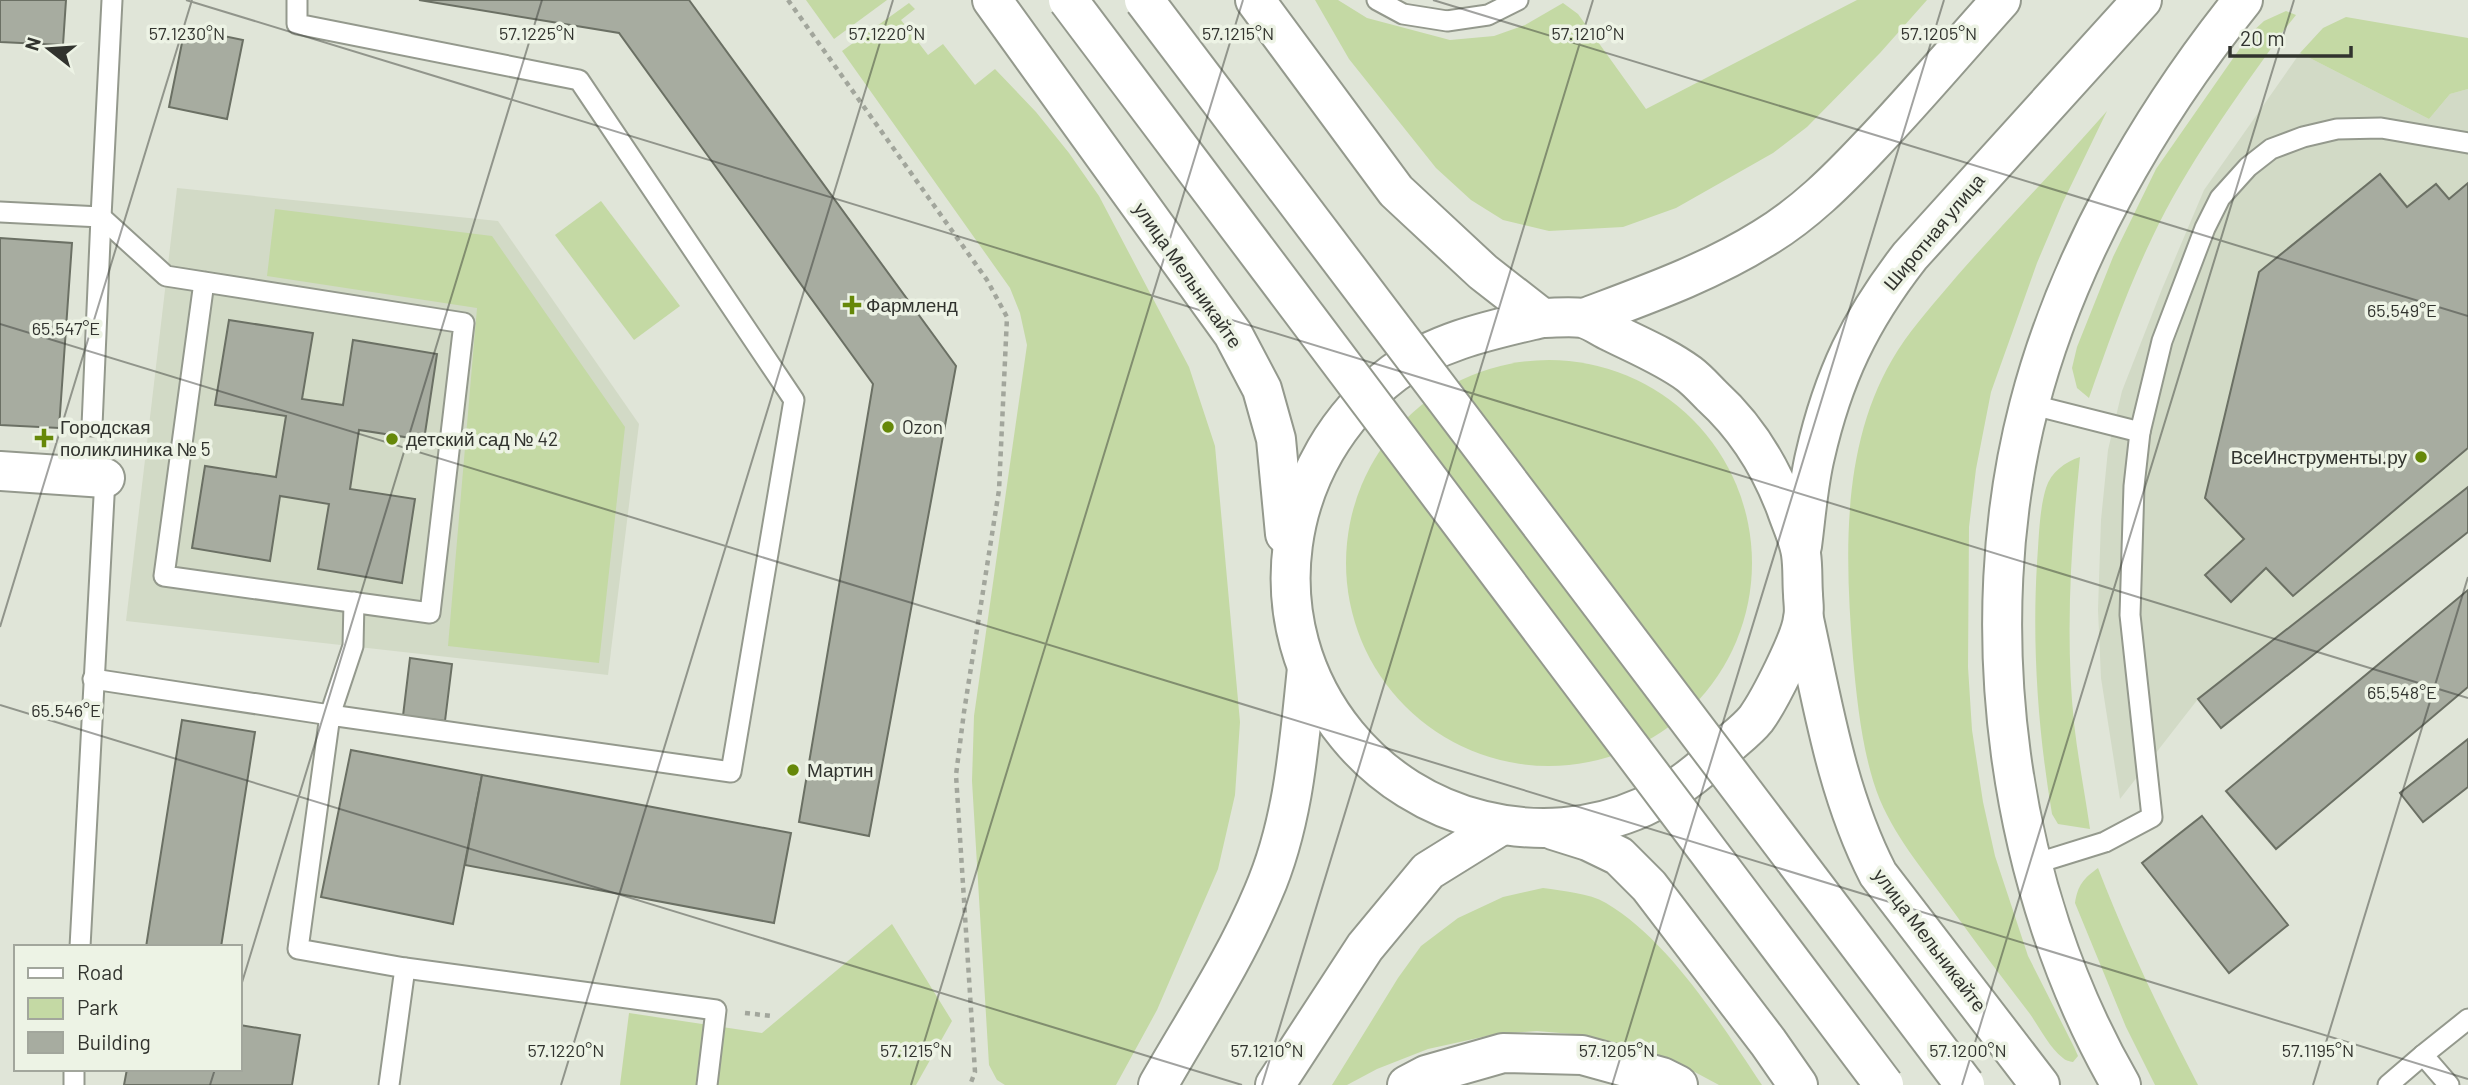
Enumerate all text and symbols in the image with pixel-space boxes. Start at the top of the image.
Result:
north arrow [14,14,84,84]
scale bar [2230,14,2351,58]
text: 57.1230°N [149,22,225,44]
text: 57.1225°N [499,22,575,44]
text: 57.1220°N [849,22,925,44]
text: 57.1215°N [1202,22,1274,44]
text: 57.1210°N [1551,22,1625,44]
text: 57.1205°N [1901,22,1977,44]
text: 20 m [2240,25,2285,50]
text: N [19,34,45,53]
street label: Широтная улица [1878,168,1989,295]
street label: улица Мельникайте [1129,197,1247,352]
place label: Фармленд [866,293,958,316]
marker: Фармленд [844,297,860,313]
text: 65.549°E [2367,299,2437,321]
text: 65.547°E [32,317,100,339]
place label: Городская поликлиника № 5 [60,415,211,460]
place label: Ozon [902,415,943,438]
marker: Ozon [880,419,896,435]
place label: детский сад № 42 [406,427,558,450]
marker: Городская поликлиника № 5 [34,428,54,448]
marker: детский сад № 42 [384,431,400,447]
place label: ВсеИнструменты.ру [2231,445,2407,468]
marker: ВсеИнструменты.ру [2413,449,2429,465]
text: 65.548°E [2367,681,2437,703]
text: 65.546°E [31,699,101,721]
place label: Мартин [807,758,874,781]
marker: Мартин [785,762,801,778]
street label: улица Мельникайте [1869,864,1992,1016]
legend [14,945,242,1071]
text: Road [77,959,123,984]
text: Park [77,994,118,1019]
text: Building [77,1029,151,1054]
text: 57.1220°N [528,1039,604,1061]
text: 57.1215°N [880,1039,952,1061]
text: 57.1210°N [1230,1039,1304,1061]
text: 57.1205°N [1579,1039,1655,1061]
text: 57.1200°N [1929,1039,2007,1061]
text: 57.1195°N [2282,1039,2354,1061]

